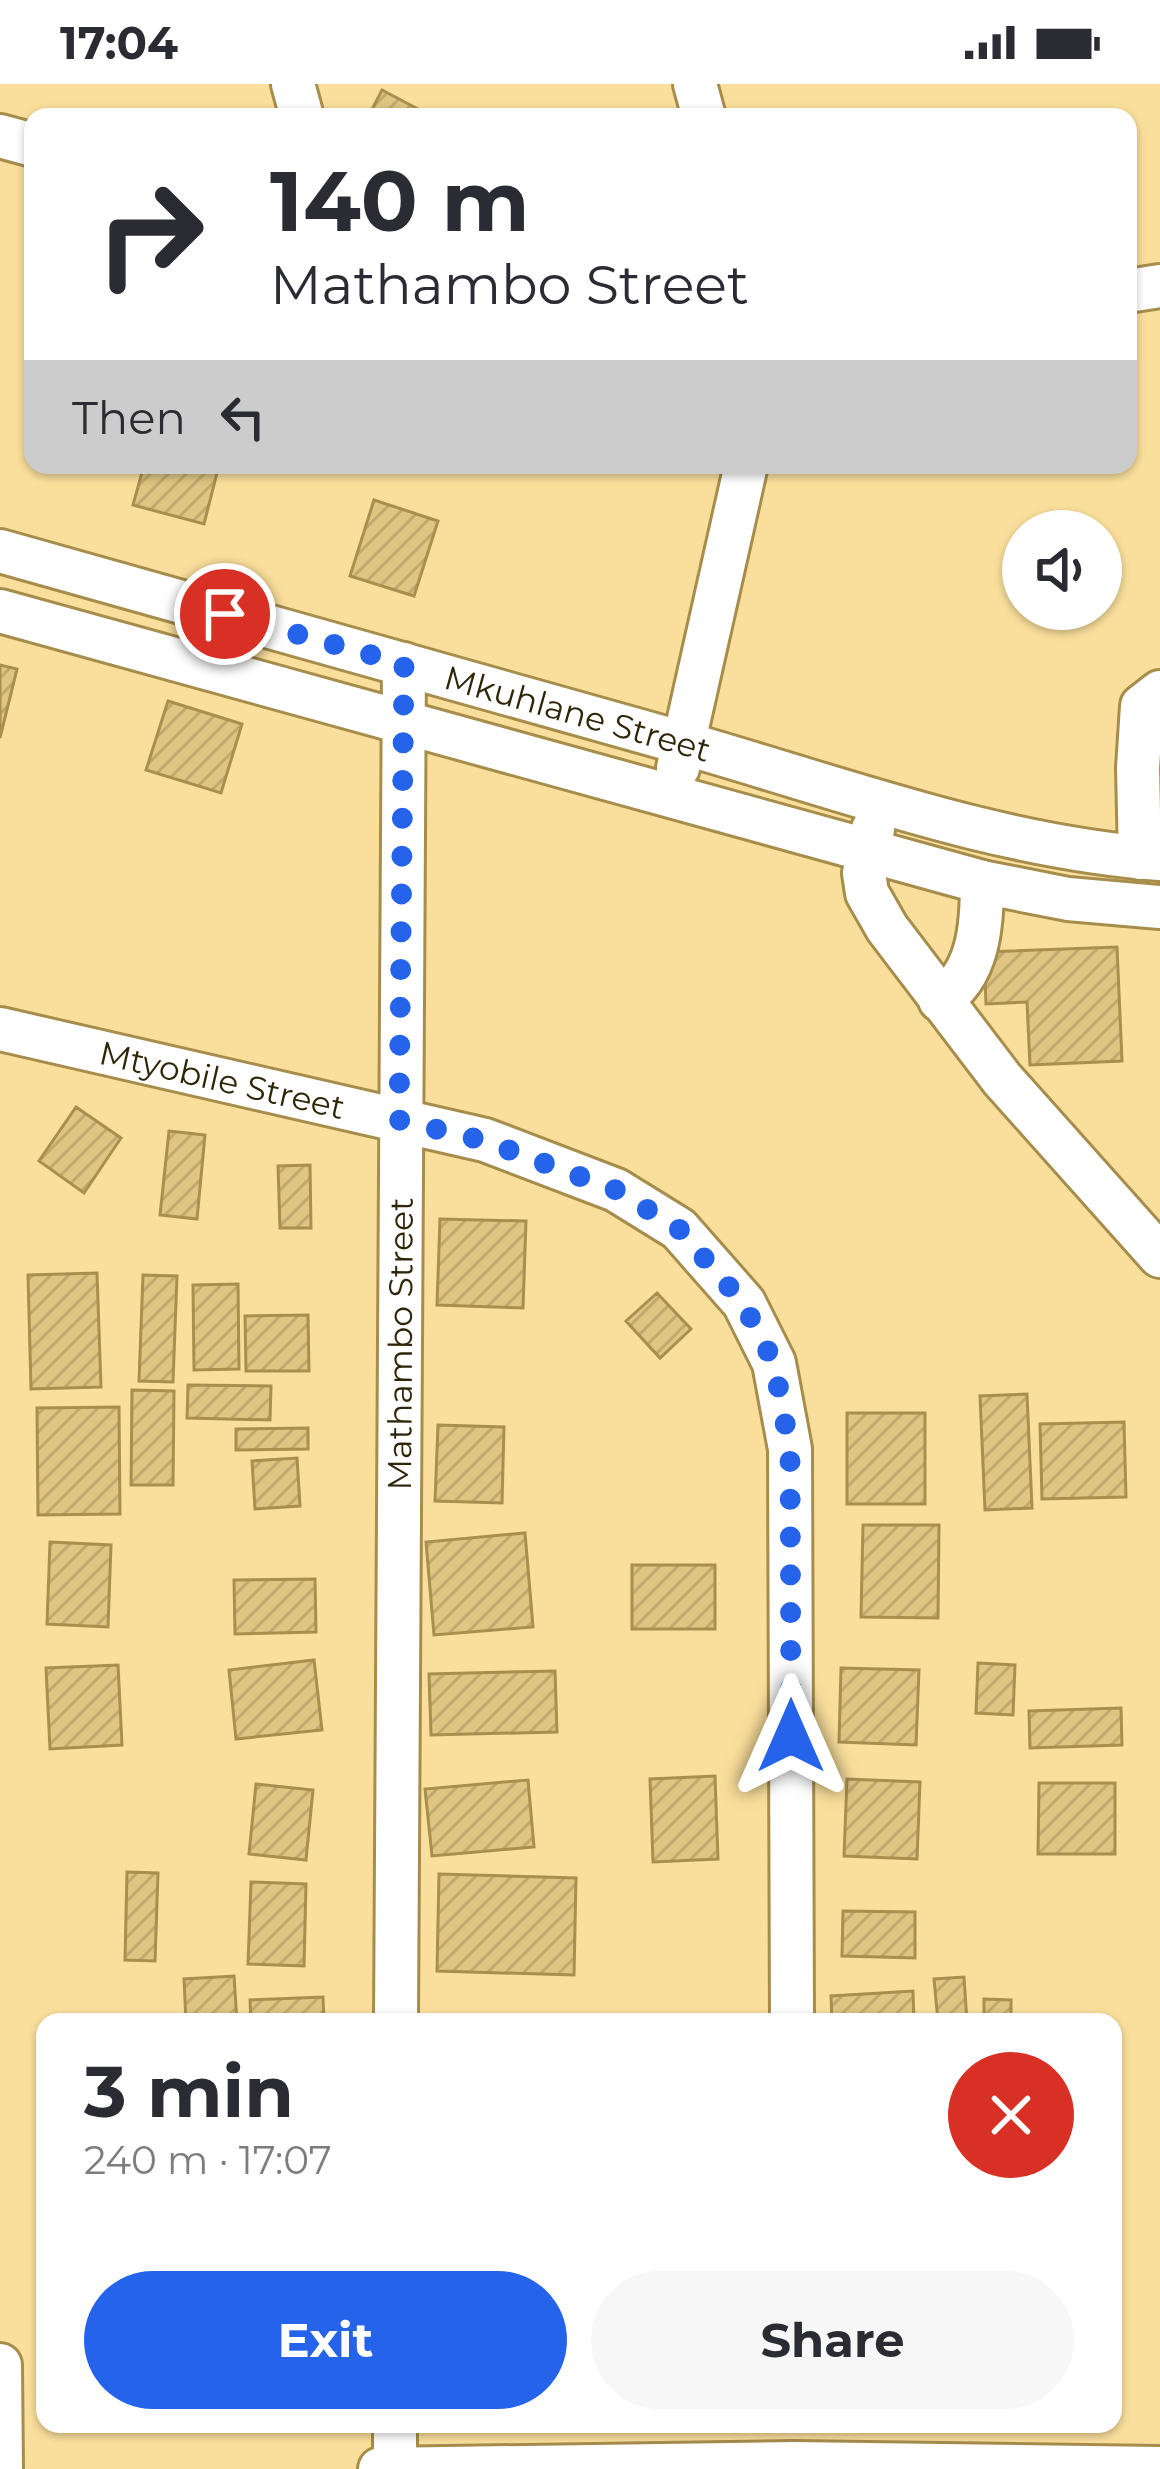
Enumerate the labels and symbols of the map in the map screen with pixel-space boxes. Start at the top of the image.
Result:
pin [174,563,276,665]
street label: Mkuhlane Street [440,657,715,770]
street label: Mtyobile Street [96,1032,349,1127]
street label: Mathambo Street [379,1198,421,1491]
position arrow [728,1673,854,1799]

